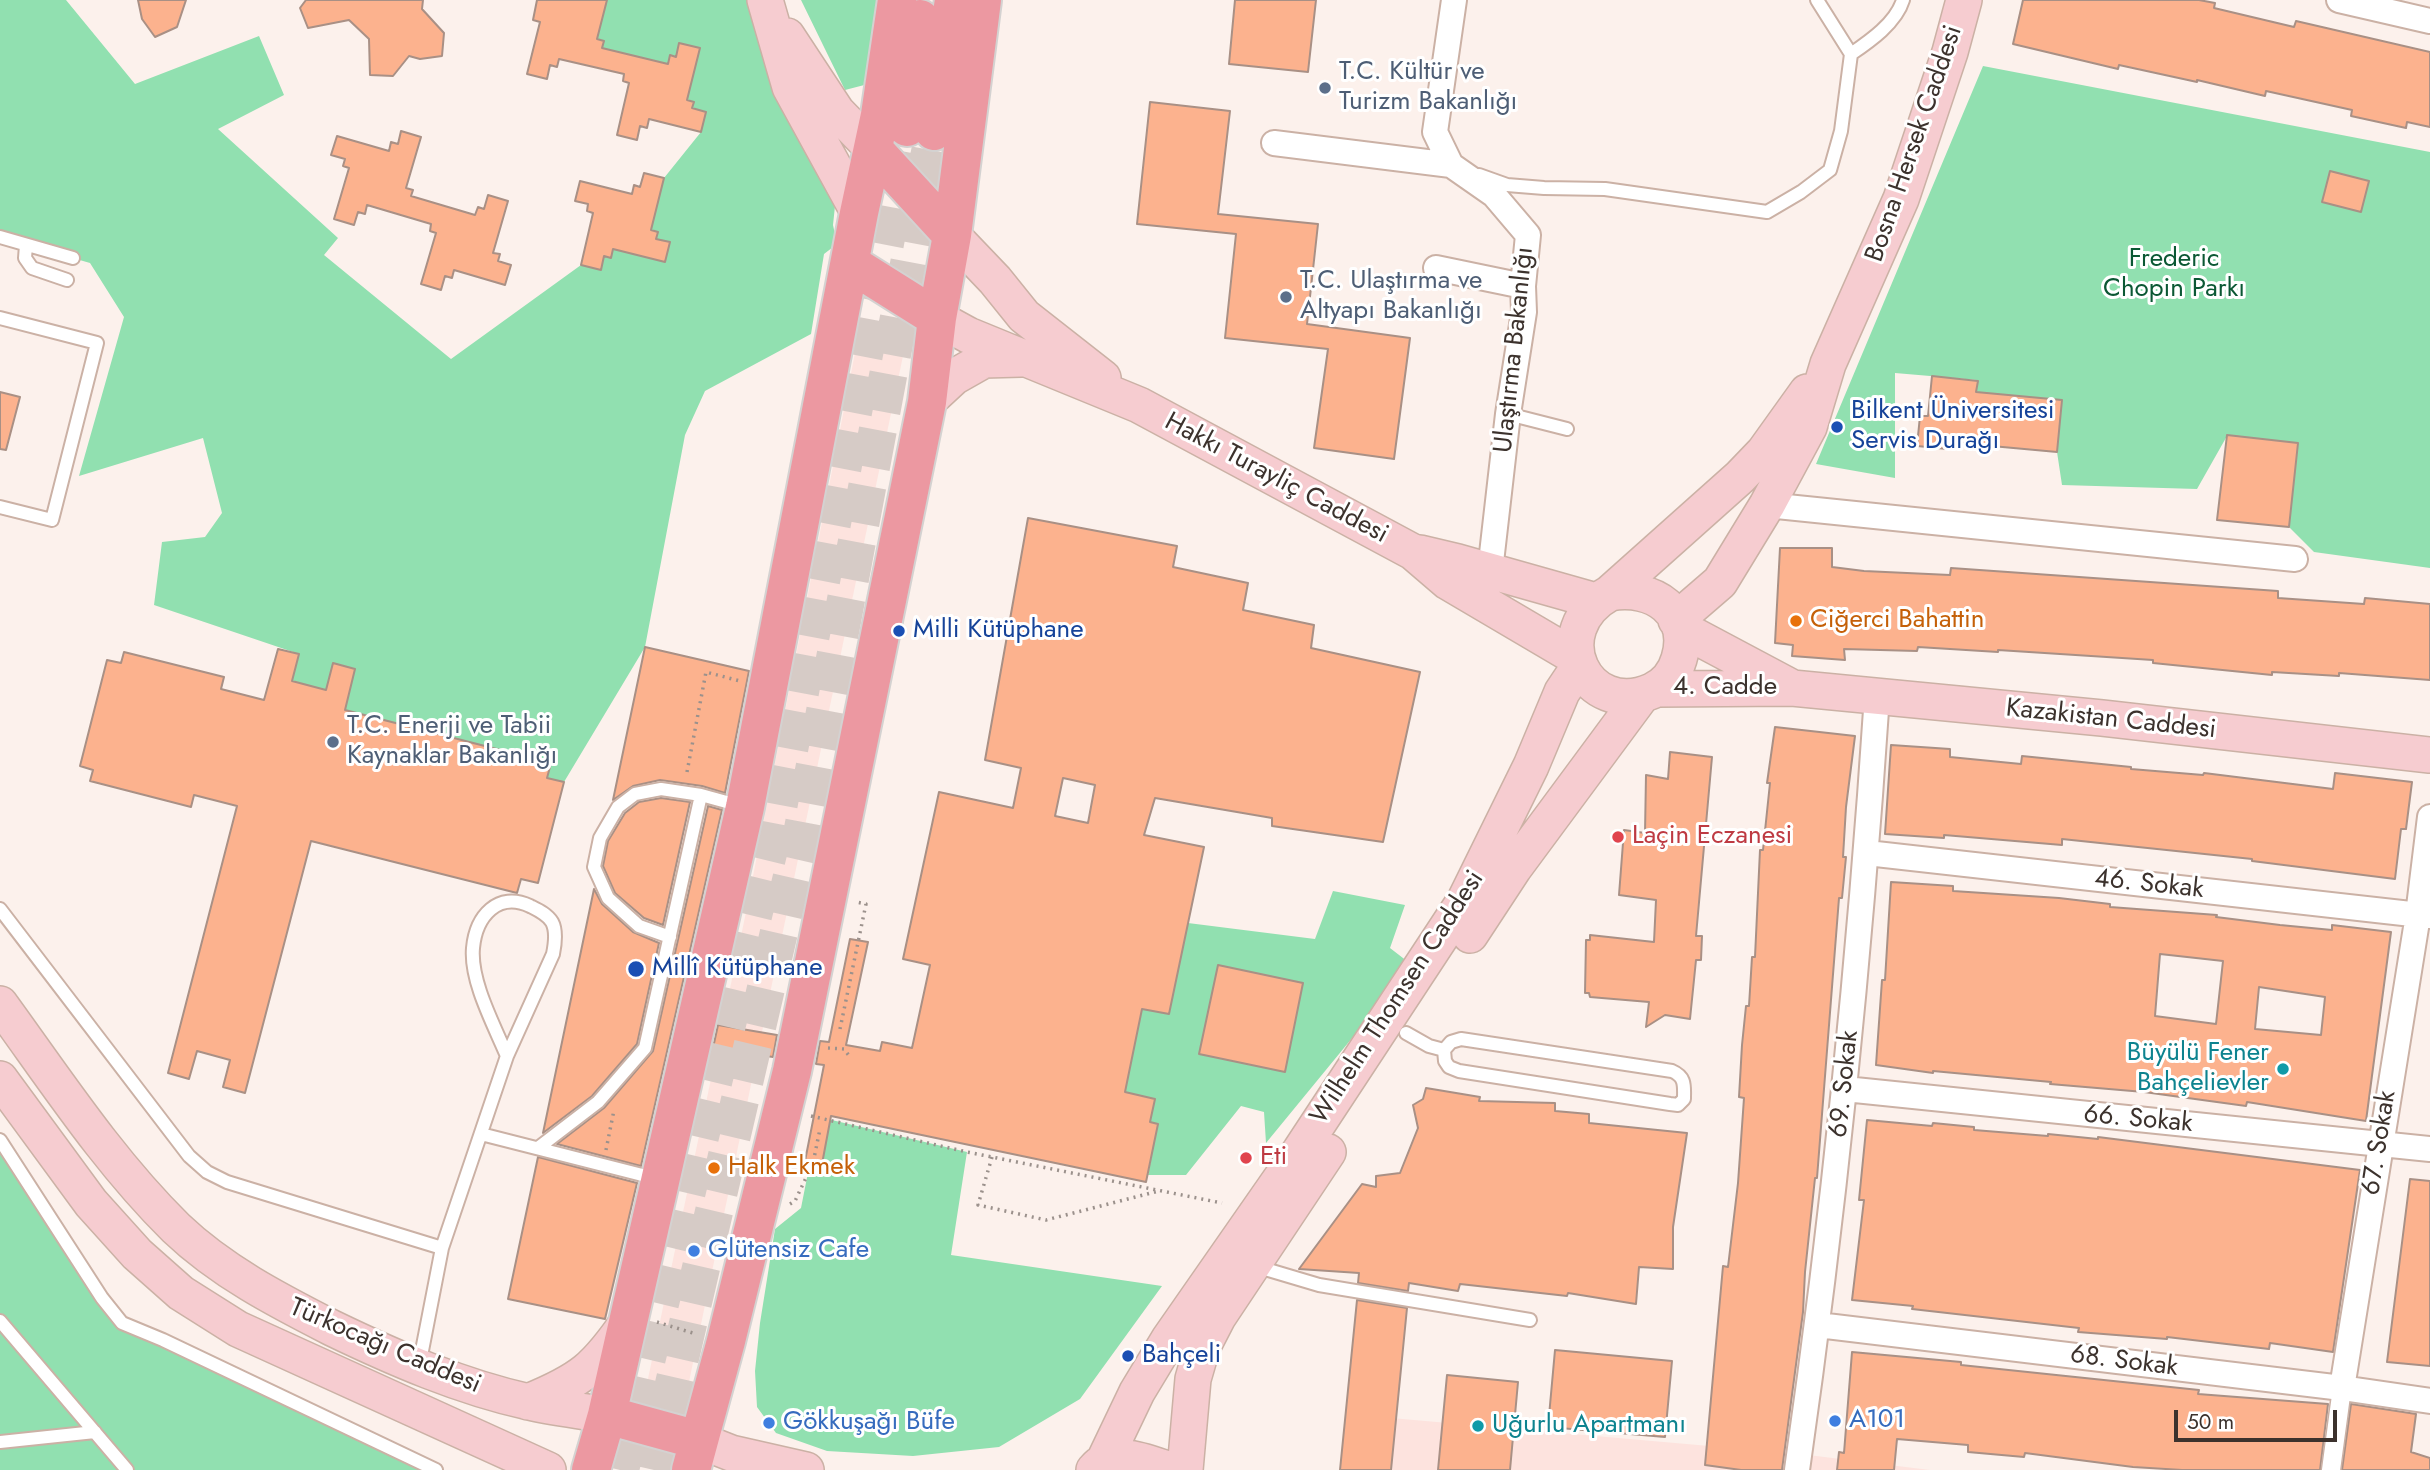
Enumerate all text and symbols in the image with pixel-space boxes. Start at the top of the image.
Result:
street label: Bosna Hersek Caddesi [1860,22,1970,266]
place label: T.C. Kültür ve Turizm Bakanlığı [1339,57,1517,119]
marker: T.C. Kültür ve Turizm Bakanlığı [1317,80,1333,96]
park label: Frederic Chopin Parkı [2103,244,2245,306]
street label: Ulaştırma Bakanlığı [1489,246,1541,454]
place label: T.C. Ulaştırma ve Altyapı Bakanlığı [1300,266,1482,328]
marker: T.C. Ulaştırma ve Altyapı Bakanlığı [1278,289,1294,305]
place label: Bilkent Üniversitesi Servis Durağı [1851,396,2055,458]
street label: Hakkı Turayliç Caddesi [1159,407,1393,551]
marker: Bilkent Üniversitesi Servis Durağı [1829,419,1845,435]
place label: Ciğerci Bahattin [1810,605,1984,637]
marker: Ciğerci Bahattin [1788,613,1804,629]
place label: Milli Kütüphane [913,615,1084,647]
marker: Milli Kütüphane [891,623,907,639]
street label: 4. Cadde [1673,672,1777,704]
street label: Kazakistan Caddesi [2004,693,2218,747]
place label: T.C. Enerji ve Tabii Kaynaklar Bakanlığı [347,711,557,772]
marker: T.C. Enerji ve Tabii Kaynaklar Bakanlığı [325,734,341,750]
place label: Laçin Eczanesi [1632,821,1792,853]
marker: Laçin Eczanesi [1610,829,1626,845]
street label: 46. Sokak [2093,864,2205,906]
street label: Wilhelm Thomsen Caddesi [1304,866,1492,1130]
place label: Millî Kütüphane [652,953,823,985]
marker: Millî Kütüphane [626,959,646,979]
street label: 69. Sokak [1824,1029,1866,1139]
place label: Büyülü Fener Bahçelievler [2127,1038,2269,1100]
marker: Büyülü Fener Bahçelievler [2275,1061,2291,1077]
street label: 67. Sokak [2356,1088,2404,1198]
street label: 66. Sokak [2082,1100,2194,1140]
place label: Eti [1260,1142,1287,1174]
marker: Eti [1238,1150,1254,1166]
place label: Halk Ekmek [728,1152,855,1184]
marker: Halk Ekmek [706,1160,722,1176]
place label: Glütensiz Cafe [708,1235,869,1267]
marker: Glütensiz Cafe [686,1243,702,1259]
street label: Türkocağı Caddesi [285,1293,485,1401]
place label: Bahçeli [1142,1340,1221,1372]
street label: 68. Sokak [2068,1340,2180,1384]
marker: Bahçeli [1120,1348,1136,1364]
scale bar [2178,1396,2341,1440]
place label: A101 [1849,1405,1905,1437]
place label: Gökkuşağı Büfe [783,1407,955,1439]
text: 50 m [2187,1407,2234,1437]
place label: Uğurlu Apartmanı [1492,1410,1686,1442]
marker: A101 [1827,1413,1843,1429]
marker: Gökkuşağı Büfe [761,1415,777,1431]
marker: Uğurlu Apartmanı [1470,1418,1486,1434]

